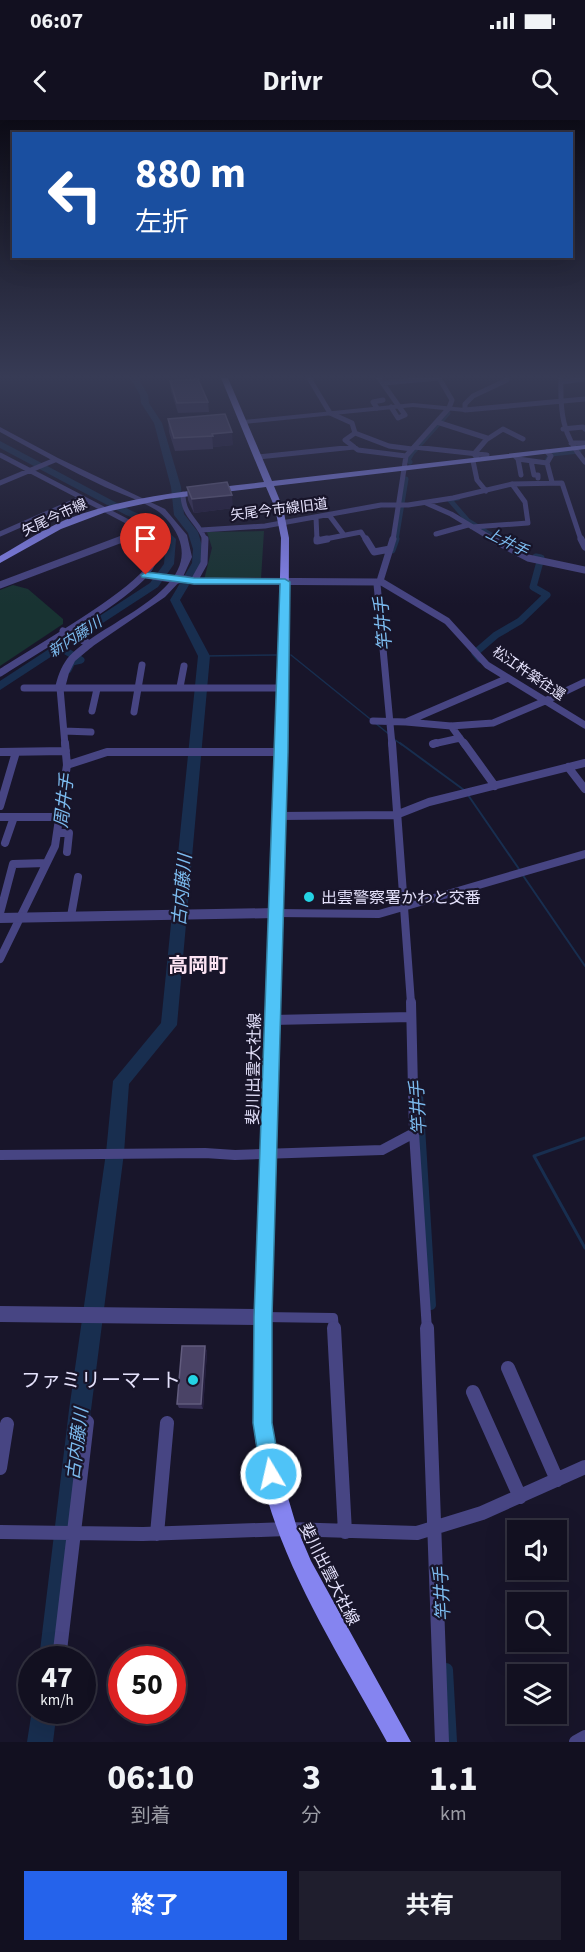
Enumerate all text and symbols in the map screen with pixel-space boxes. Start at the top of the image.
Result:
text: 06:07 [30,5,83,37]
text: Drivr [262,62,323,101]
icon: back [24,65,57,98]
icon: search [528,65,561,98]
text: 880 m [135,144,246,204]
icon: left [36,156,114,234]
text: 左折 [135,203,189,242]
street label: 矢尾今市線 [18,494,90,542]
street label: 矢尾今市線旧道 [229,494,329,526]
pin [120,513,171,575]
icon: arrive [129,522,162,555]
water label: 上井手 [482,523,532,562]
water label: 竿井手 [369,595,398,652]
water label: 新内藤川 [44,611,108,663]
street label: 松江杵築往還 [488,642,569,706]
water label: 周井手 [49,772,80,829]
water label: 古内藤川 [167,851,198,927]
place label: 出雲警察署かわと交番 [321,887,481,909]
marker: 出雲警察署かわと交番 [302,890,316,904]
district label: 高岡町 [168,952,228,980]
street label: 斐川出雲大社線 [242,1013,266,1125]
water label: 竿井手 [405,1079,432,1136]
place label: ファミリーマート [21,1367,181,1395]
marker: ファミリーマート [186,1373,200,1387]
water label: 古内藤川 [61,1405,95,1481]
position arrow [239,1442,303,1506]
street label: 斐川出雲大社線 [294,1520,364,1629]
map controls [507,1520,567,1724]
button: sound [507,1520,567,1580]
water label: 竿井手 [429,1565,456,1622]
button: search [507,1592,567,1652]
speed limit sign: 50 [108,1646,186,1724]
text: 47 [41,1656,73,1699]
button: layers [507,1664,567,1724]
text: km/h [40,1690,74,1711]
text: 06:10 [107,1752,194,1803]
text: 3 [302,1752,321,1803]
text: 1.1 [429,1753,478,1804]
text: km [440,1800,466,1828]
text: 到着 [131,1802,171,1830]
text: 分 [302,1802,322,1830]
button: 終了 [24,1871,287,1940]
button: 共有 [299,1871,561,1940]

